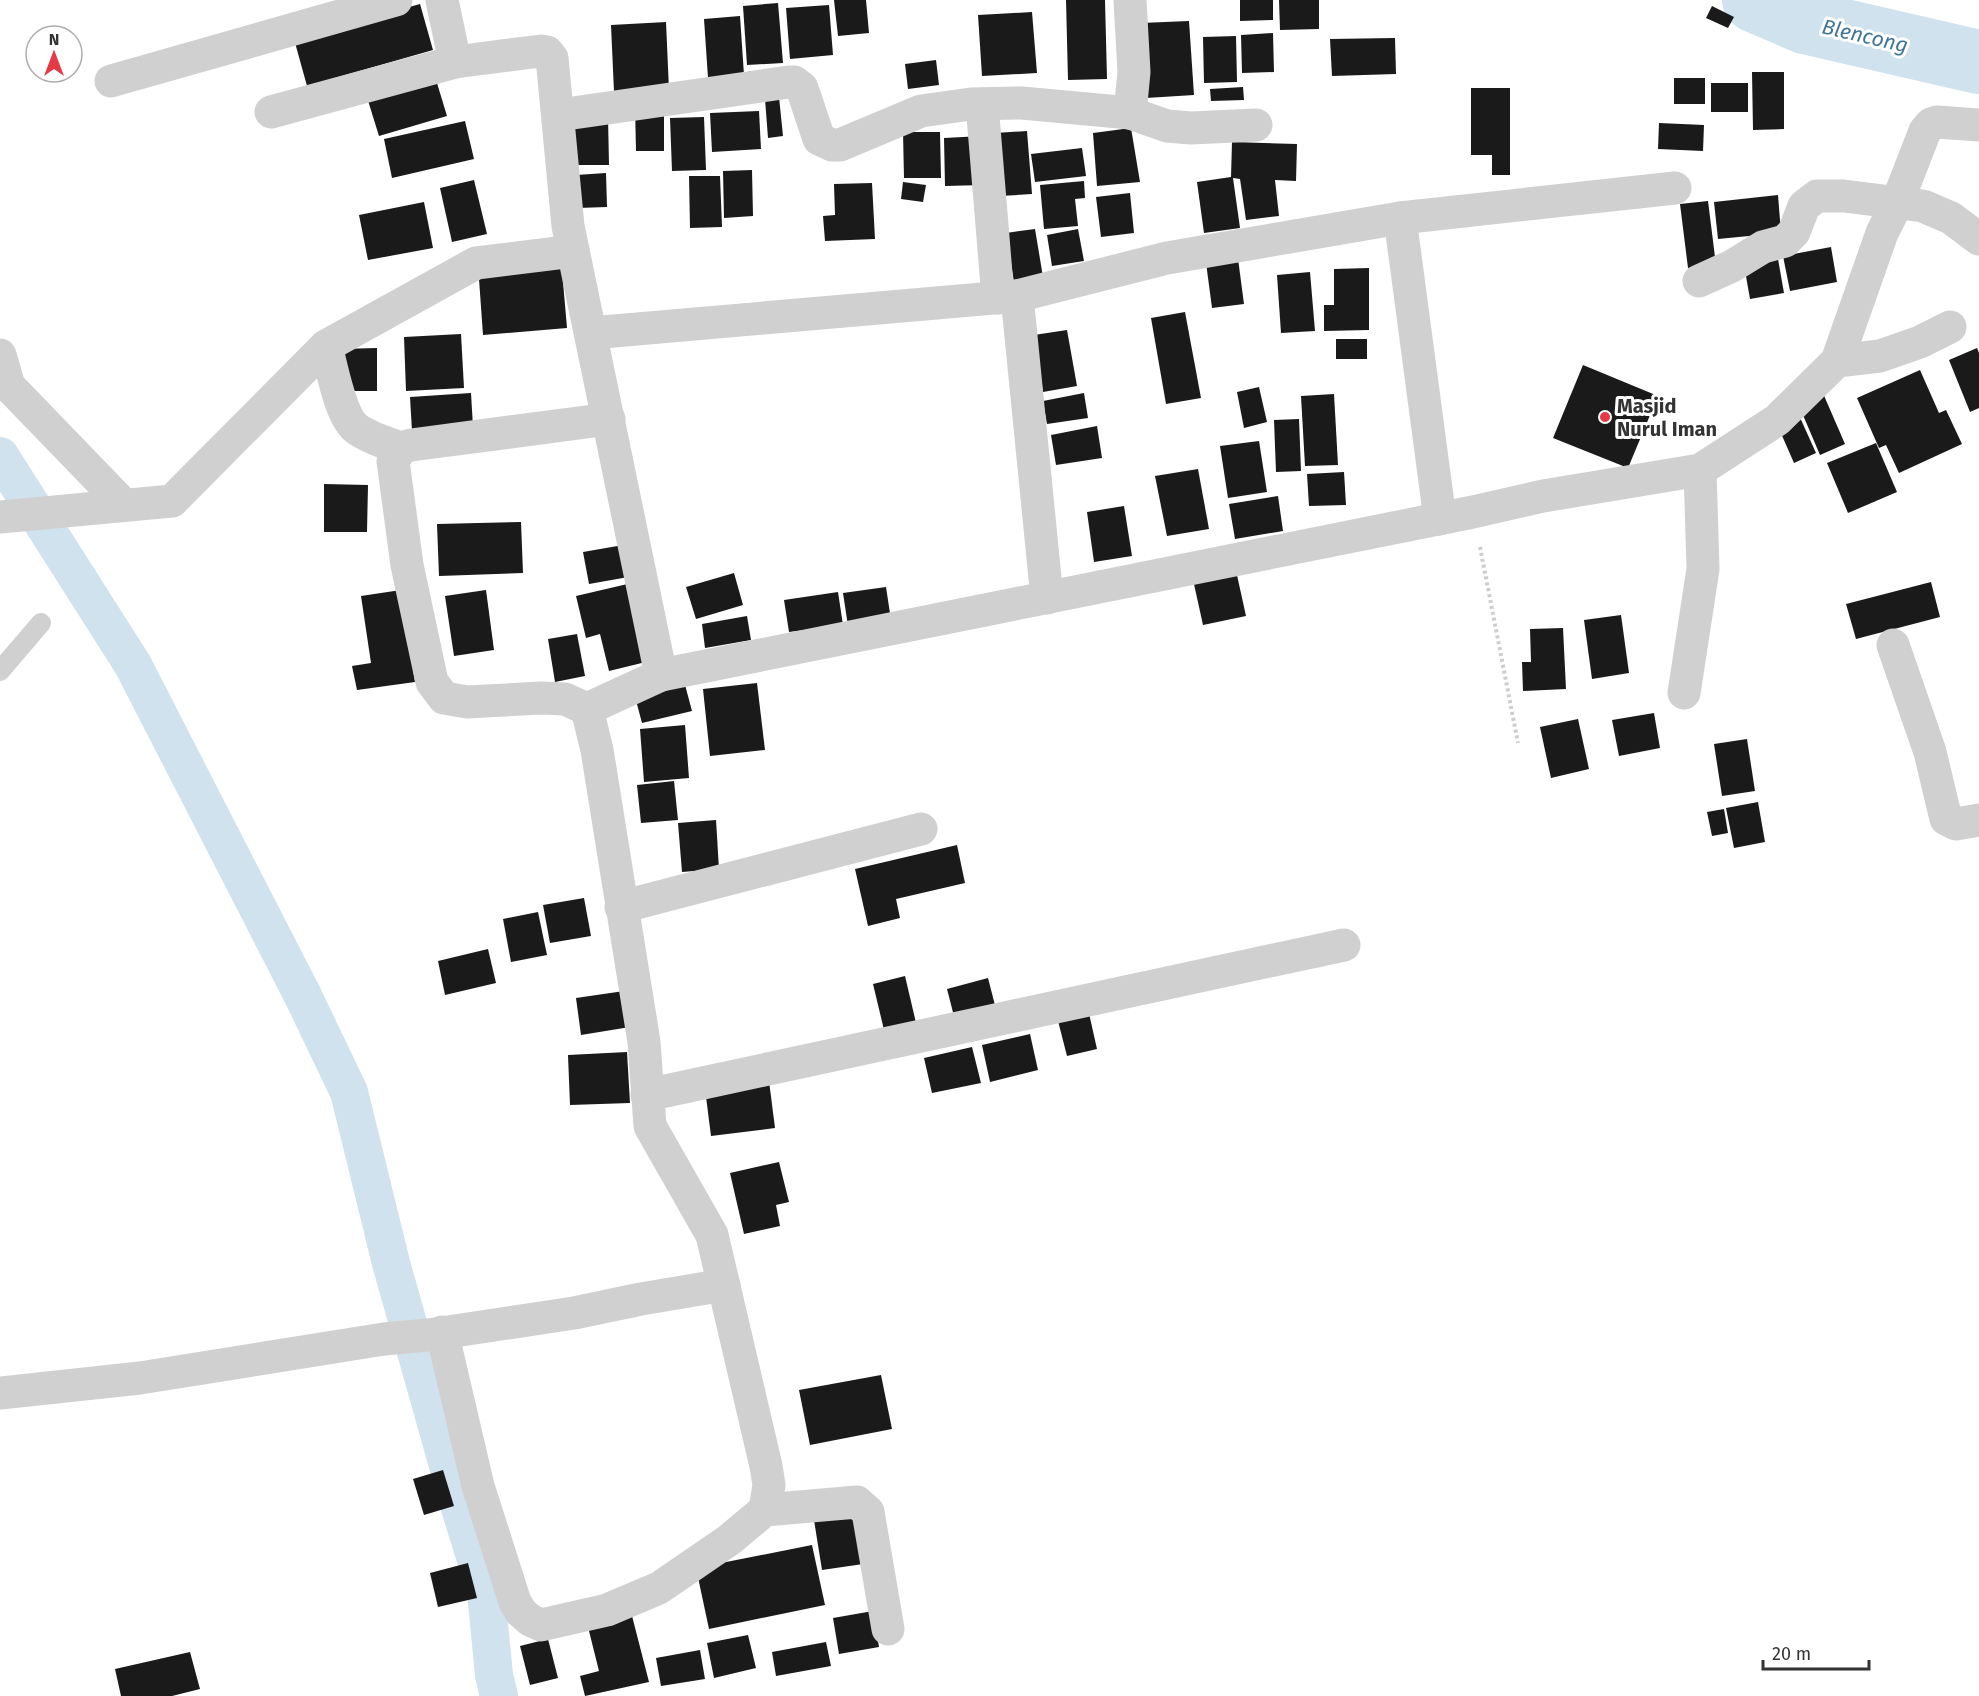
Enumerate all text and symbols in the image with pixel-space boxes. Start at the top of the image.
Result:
water label: Blencong [1819,13,1911,59]
north arrow [24,24,84,84]
text: N [49,30,59,49]
place label: Masjid Nurul Iman [1617,394,1717,441]
marker: Masjid Nurul Iman [1598,410,1612,424]
scale bar [1763,1633,1870,1671]
text: 20 m [1772,1643,1811,1665]

